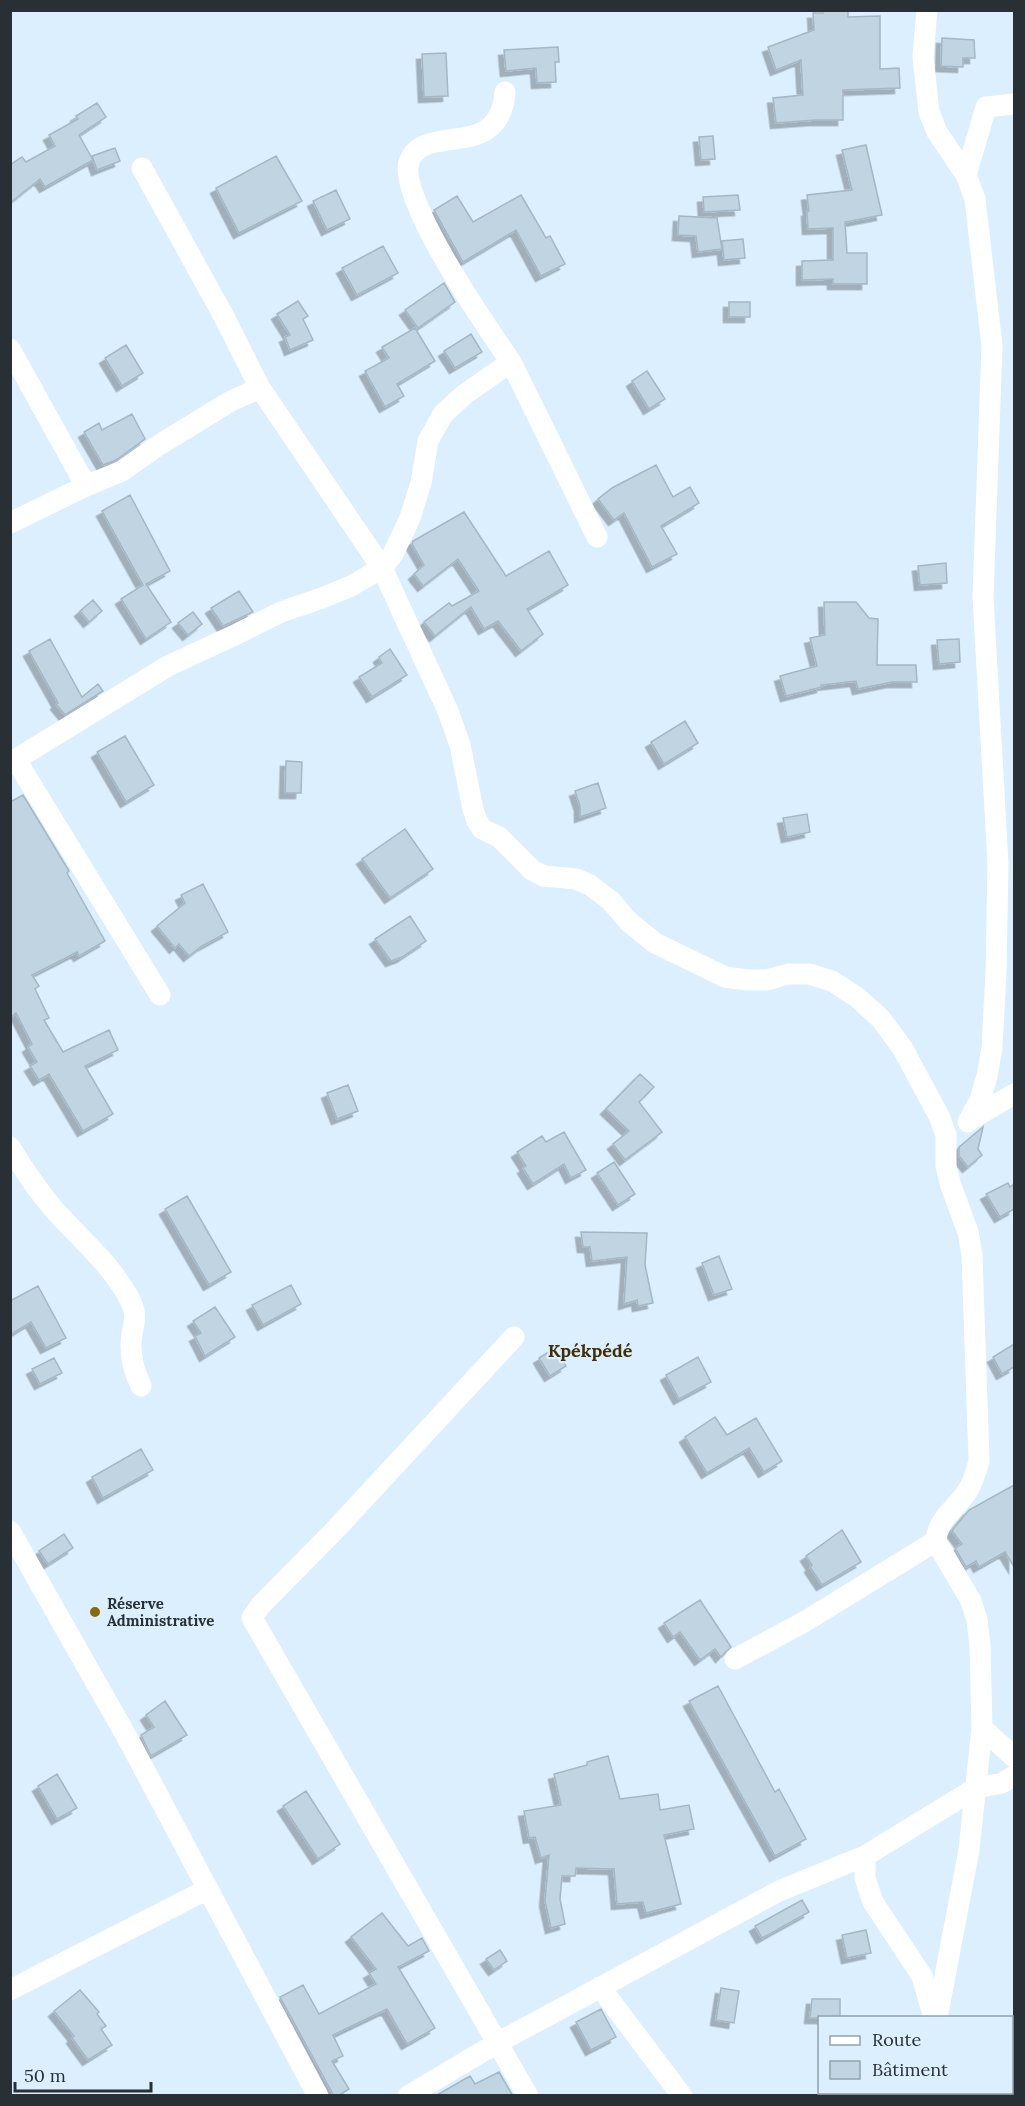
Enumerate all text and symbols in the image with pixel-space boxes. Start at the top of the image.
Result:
district label: Kpékpédé [548,1339,633,1362]
place label: Réserve Administrative [107,1594,214,1630]
marker: Réserve Administrative [88,1605,102,1619]
legend [818,2016,1013,2094]
text: Route [872,2028,921,2051]
scale bar [15,2055,152,2093]
text: Bâtiment [872,2058,948,2081]
text: 50 m [24,2064,66,2087]

